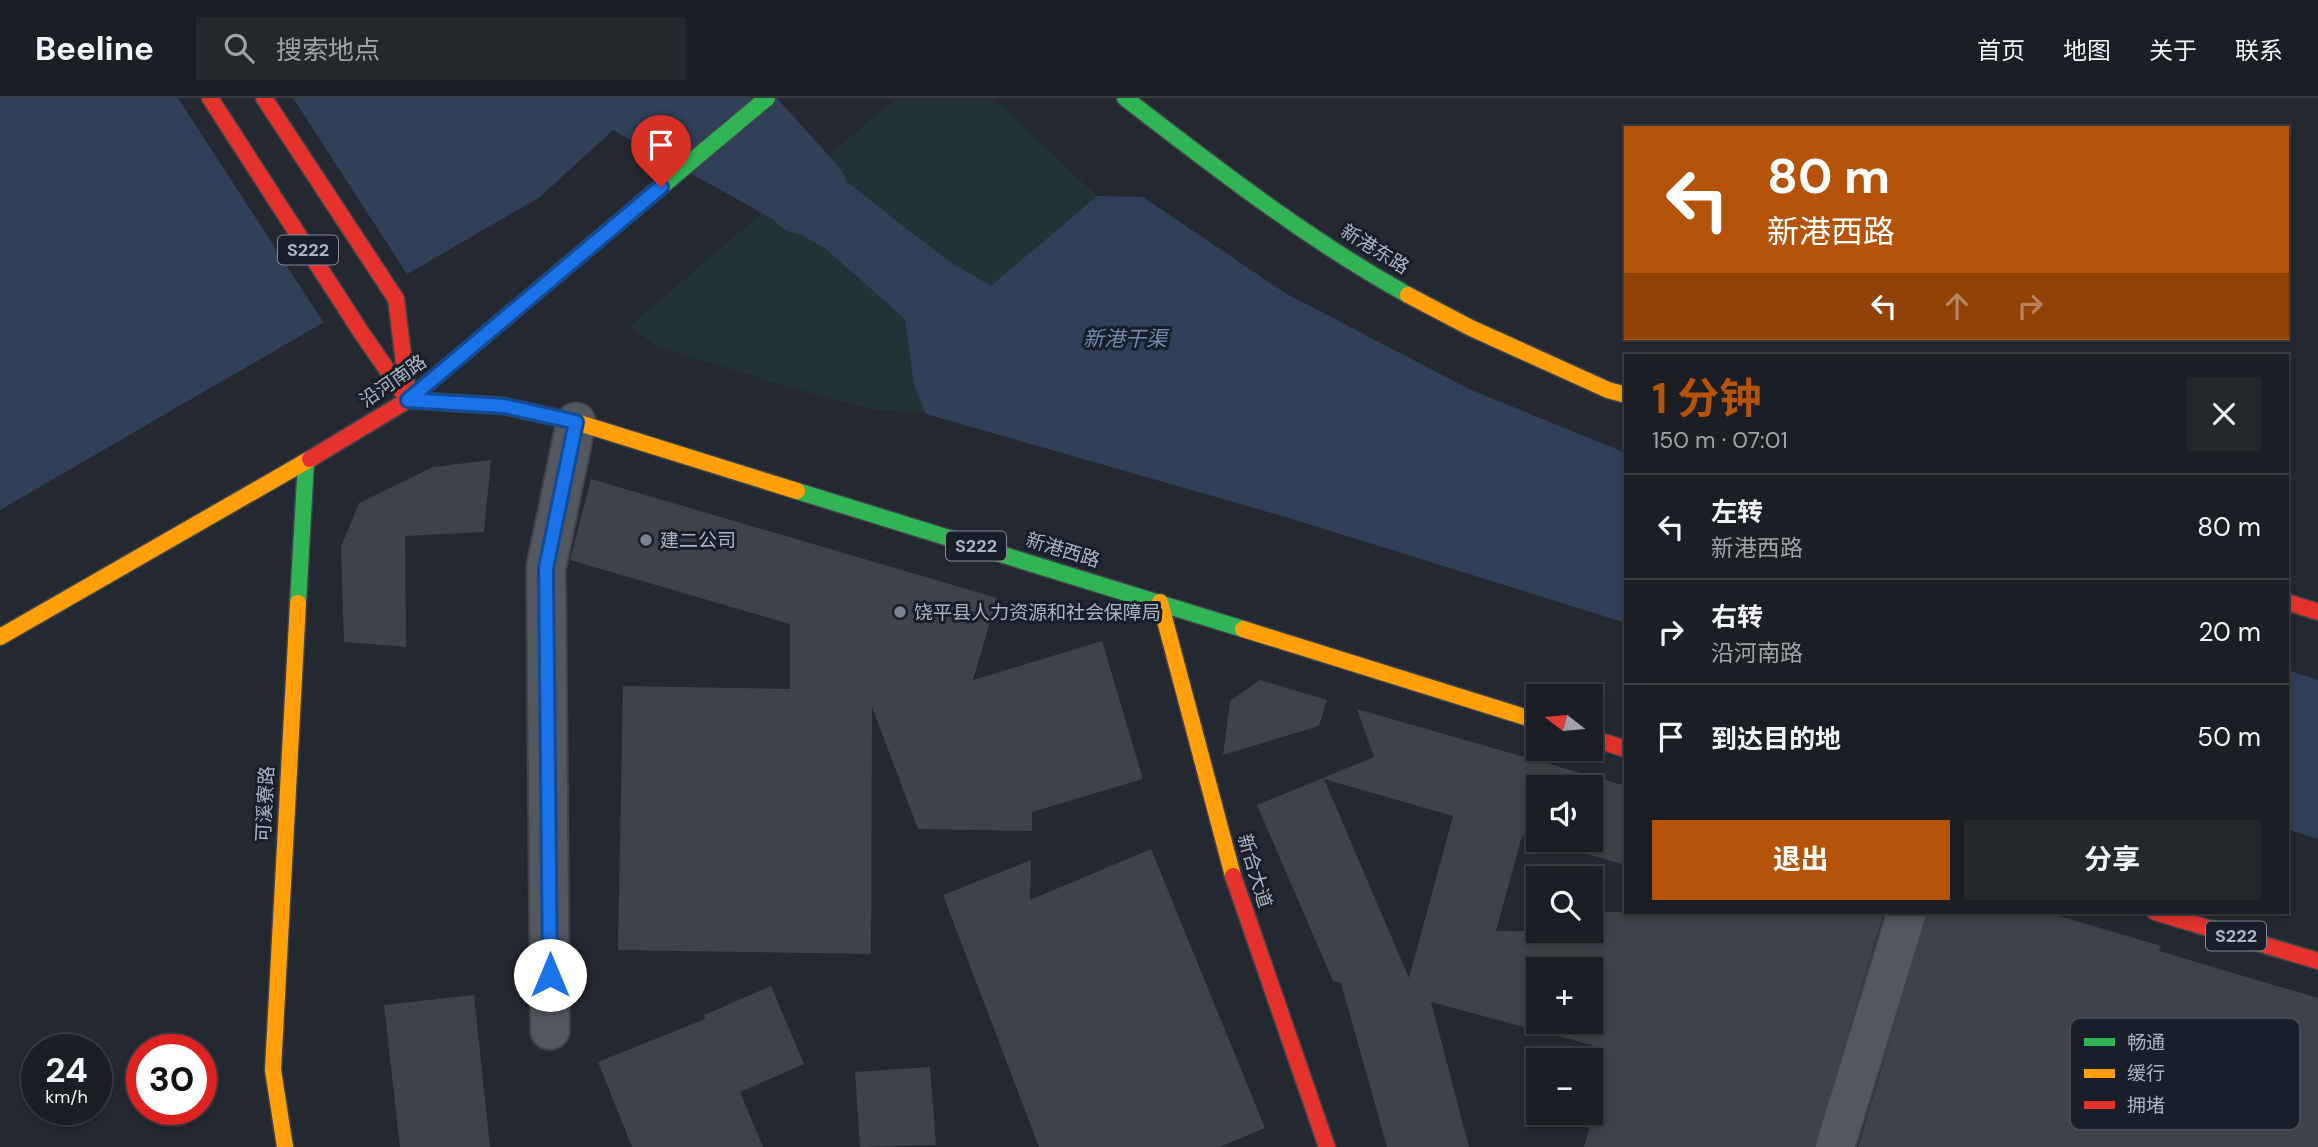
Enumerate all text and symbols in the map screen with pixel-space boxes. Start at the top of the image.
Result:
search box [196,17,686,80]
text: Beeline [35,27,154,70]
icon: search [220,29,258,67]
text: 搜索地点 [276,33,380,67]
text: 首页 [1977,35,2025,66]
text: 地图 [2063,35,2111,66]
text: 关于 [2149,35,2197,66]
text: 联系 [2235,35,2283,66]
pin [631,115,691,187]
icon: arrive [642,126,680,164]
text: 80 m [1767,144,1890,208]
icon: left [1652,154,1743,245]
text: 新港西路 [1767,211,1895,253]
street label: 新港东路 [1336,218,1414,280]
road number: S222 [278,236,338,265]
icon: left [1865,287,1903,325]
icon: ahead [1938,287,1976,325]
icon: right [2011,287,2049,325]
water label: 新港干渠 [1083,325,1170,353]
street label: 沿河南路 [355,349,431,413]
text: 1 分钟 [1652,371,1761,426]
button: close [2187,377,2261,451]
text: 150 m · 07:01 [1652,425,1788,455]
text: 左转 [1711,495,1763,529]
icon: left [1652,508,1690,546]
text: 80 m [2197,510,2261,544]
street label: 新港西路 [1023,527,1103,573]
place label: 建二公司 [660,528,736,553]
marker: 建二公司 [638,532,654,548]
road number: S222 [946,532,1006,560]
text: 新港西路 [1711,533,1803,563]
place label: 饶平县人力资源和社会保障局 [914,600,1161,625]
text: 右转 [1711,600,1763,634]
marker: 饶平县人力资源和社会保障局 [892,604,908,620]
icon: right [1652,613,1690,651]
text: 20 m [2198,615,2261,649]
text: 沿河南路 [1711,638,1803,668]
north arrow [1526,684,1603,761]
map controls [1526,684,1603,1125]
icon: arrive [1652,718,1690,756]
text: 50 m [2197,720,2261,754]
text: 到达目的地 [1711,722,1841,756]
street label: 可溪寮路 [251,765,279,843]
button: sound [1526,775,1603,852]
button: 退出 [1652,820,1950,900]
button: 分享 [1964,820,2261,900]
street label: 新合大道 [1232,831,1278,911]
button: search [1526,866,1603,943]
road number: S222 [2206,922,2266,950]
position arrow [513,938,587,1012]
button: + [1526,957,1603,1034]
legend [2070,1018,2300,1130]
text: 畅通 [2127,1030,2165,1055]
speed limit sign: 30 [126,1034,217,1125]
text: 24 [45,1047,88,1093]
button: − [1526,1048,1603,1125]
text: 缓行 [2127,1061,2165,1086]
text: km/h [45,1085,88,1109]
text: 拥堵 [2127,1093,2165,1118]

